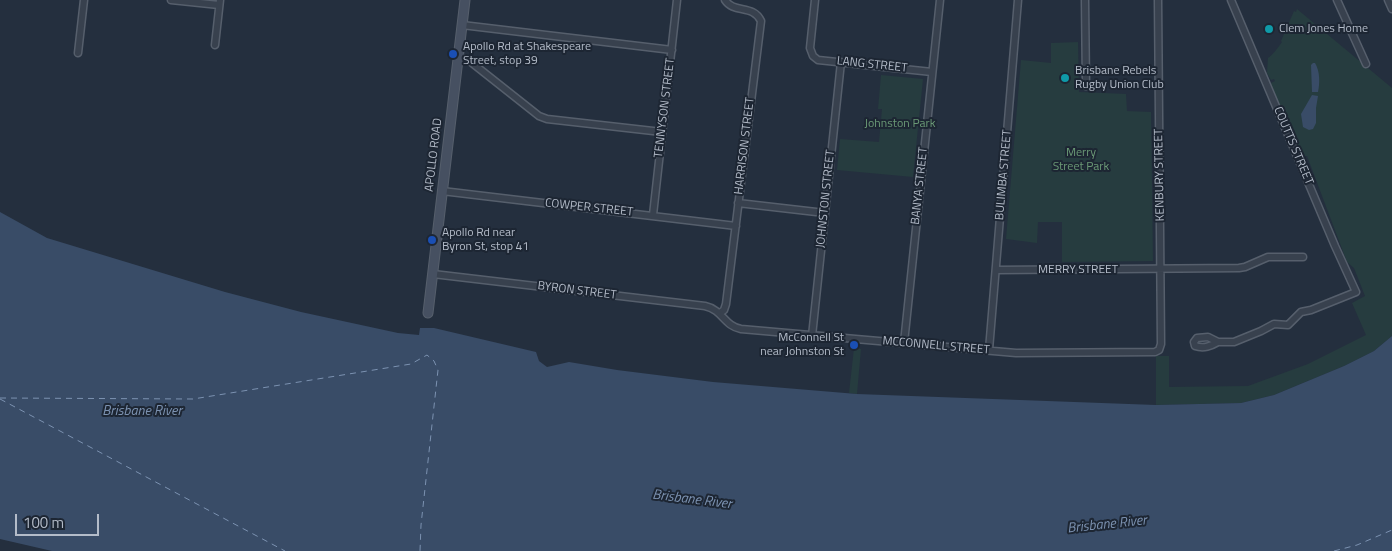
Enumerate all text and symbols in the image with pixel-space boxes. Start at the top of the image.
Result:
place label: Clem Jones Home [1279,22,1368,36]
marker: Clem Jones Home [1263,23,1275,35]
place label: Apollo Rd at Shakespeare Street, stop 39 [463,40,591,68]
marker: Apollo Rd at Shakespeare Street, stop 39 [447,48,459,60]
street label: LANG STREET [836,54,908,76]
street label: TENNYSON STREET [652,57,678,159]
place label: Brisbane Rebels Rugby Union Club [1075,64,1164,92]
marker: Brisbane Rebels Rugby Union Club [1059,72,1071,84]
street label: HARRISON STREET [732,97,758,195]
street label: COUTTS STREET [1270,105,1316,187]
street label: APOLLO ROAD [422,117,446,193]
park label: Johnston Park [865,117,935,131]
street label: BULIMBA STREET [993,129,1015,221]
street label: KENBURY STREET [1152,129,1168,221]
street label: BANYA STREET [909,146,931,226]
park label: Merry Street Park [1053,146,1109,174]
street label: JOHNSTON STREET [814,149,838,249]
street label: COWPER STREET [544,196,634,220]
place label: Apollo Rd near Byron St, stop 41 [442,226,529,254]
marker: Apollo Rd near Byron St, stop 41 [426,234,438,246]
street label: MERRY STREET [1038,263,1118,277]
street label: BYRON STREET [537,279,617,303]
place label: McConnell St near Johnston St [760,331,844,359]
street label: MCCONNELL STREET [882,334,990,358]
marker: McConnell St near Johnston St [848,339,860,351]
water label: Brisbane River [102,404,182,420]
water label: Brisbane River [651,487,733,513]
scale bar [18,504,101,536]
text: 100 m [23,511,64,534]
water label: Brisbane River [1066,512,1148,538]

